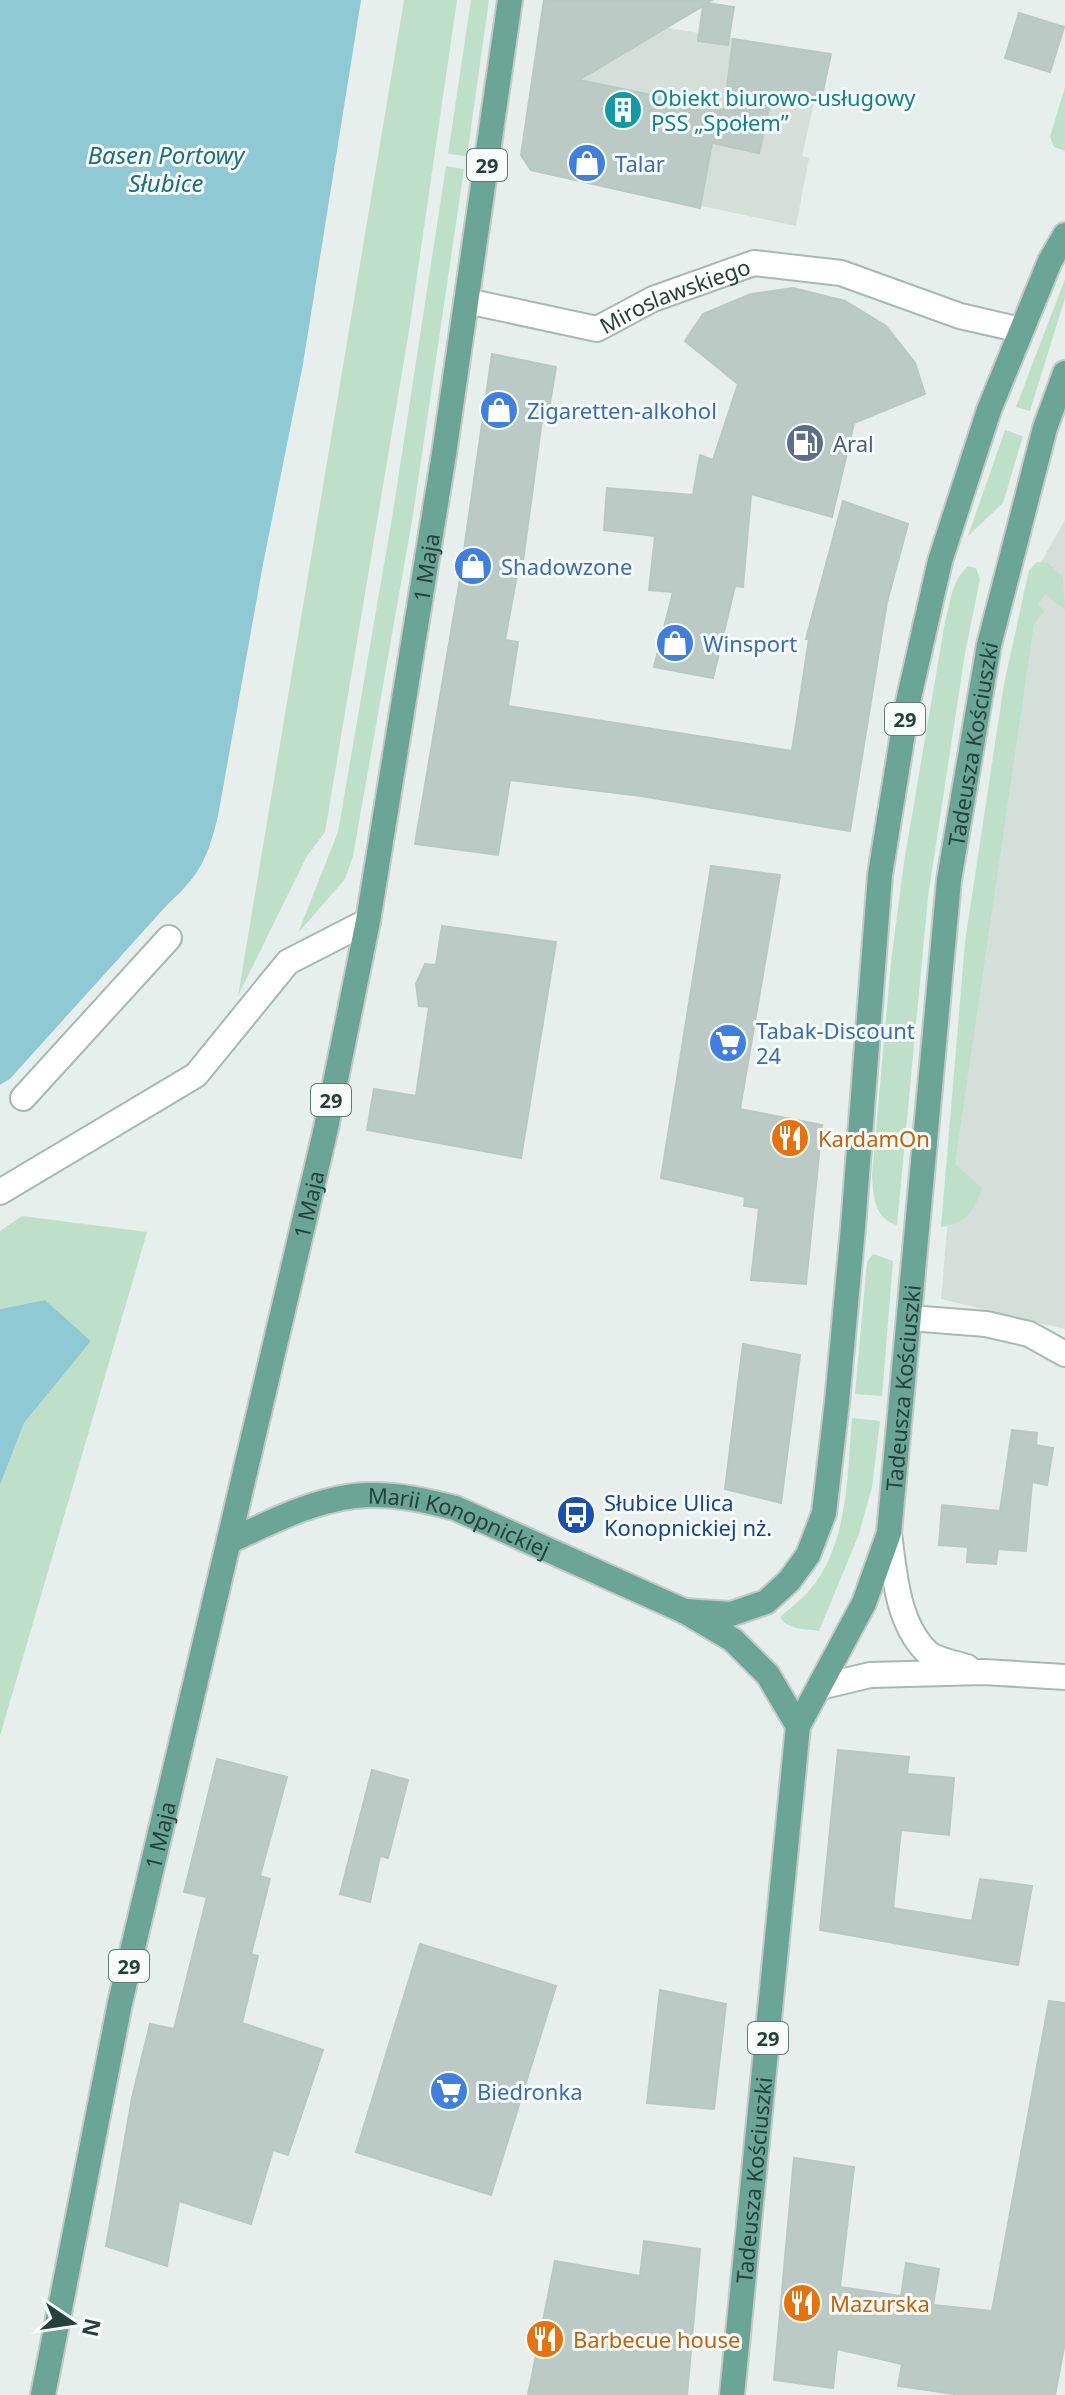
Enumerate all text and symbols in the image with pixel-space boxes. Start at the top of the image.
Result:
place label: Obiekt biurowo-usługowy PSS „Społem” [651,82,916,137]
building icon: Obiekt biurowo-usługowy PSS „Społem” [602,89,644,131]
water label: Basen Portowy Słubice [88,138,246,199]
shop icon: Talar [566,142,608,184]
place label: Talar [615,148,665,178]
road number: 29 [467,149,507,181]
street label: Miroslawskiego [594,251,754,340]
shop icon: Zigaretten-alkohol [478,389,520,431]
place label: Zigaretten-alkohol [527,395,717,425]
fuel station icon: Aral [784,422,826,464]
place label: Aral [833,428,874,458]
street label: 1 Maja [405,531,446,604]
shop icon: Shadowzone [452,545,494,587]
place label: Shadowzone [501,551,632,581]
shop icon: Winsport [654,622,696,664]
place label: Winsport [703,628,797,658]
street label: Tadeusza Kościuszki [940,638,1004,848]
road number: 29 [885,703,925,735]
place label: Tabak-Discount 24 [756,1015,915,1070]
supermarket icon: Tabak-Discount 24 [707,1022,749,1064]
road number: 29 [311,1084,351,1116]
restaurant icon: KardamOn [769,1117,811,1159]
place label: KardamOn [818,1123,930,1153]
street label: 1 Maja [286,1167,330,1241]
street label: Tadeusza Kościuszki [878,1283,927,1492]
street label: Marii Konopnickiej [368,1480,555,1564]
place label: Słubice Ulica Konopnickiej nż. [604,1487,772,1542]
bus stop icon: Słubice Ulica Konopnickiej nż. [555,1494,597,1536]
street label: 1 Maja [137,1798,182,1872]
road number: 29 [109,1950,149,1982]
road number: 29 [748,2022,788,2054]
supermarket icon: Biedronka [428,2070,470,2112]
place label: Biedronka [477,2076,583,2106]
street label: Tadeusza Kościuszki [728,2076,778,2285]
restaurant icon: Mazurska [781,2282,823,2324]
north arrow [32,2283,112,2363]
place label: Mazurska [830,2288,930,2318]
text: N [76,2316,109,2340]
restaurant icon: Barbecue house [524,2318,566,2360]
place label: Barbecue house [573,2324,740,2354]

